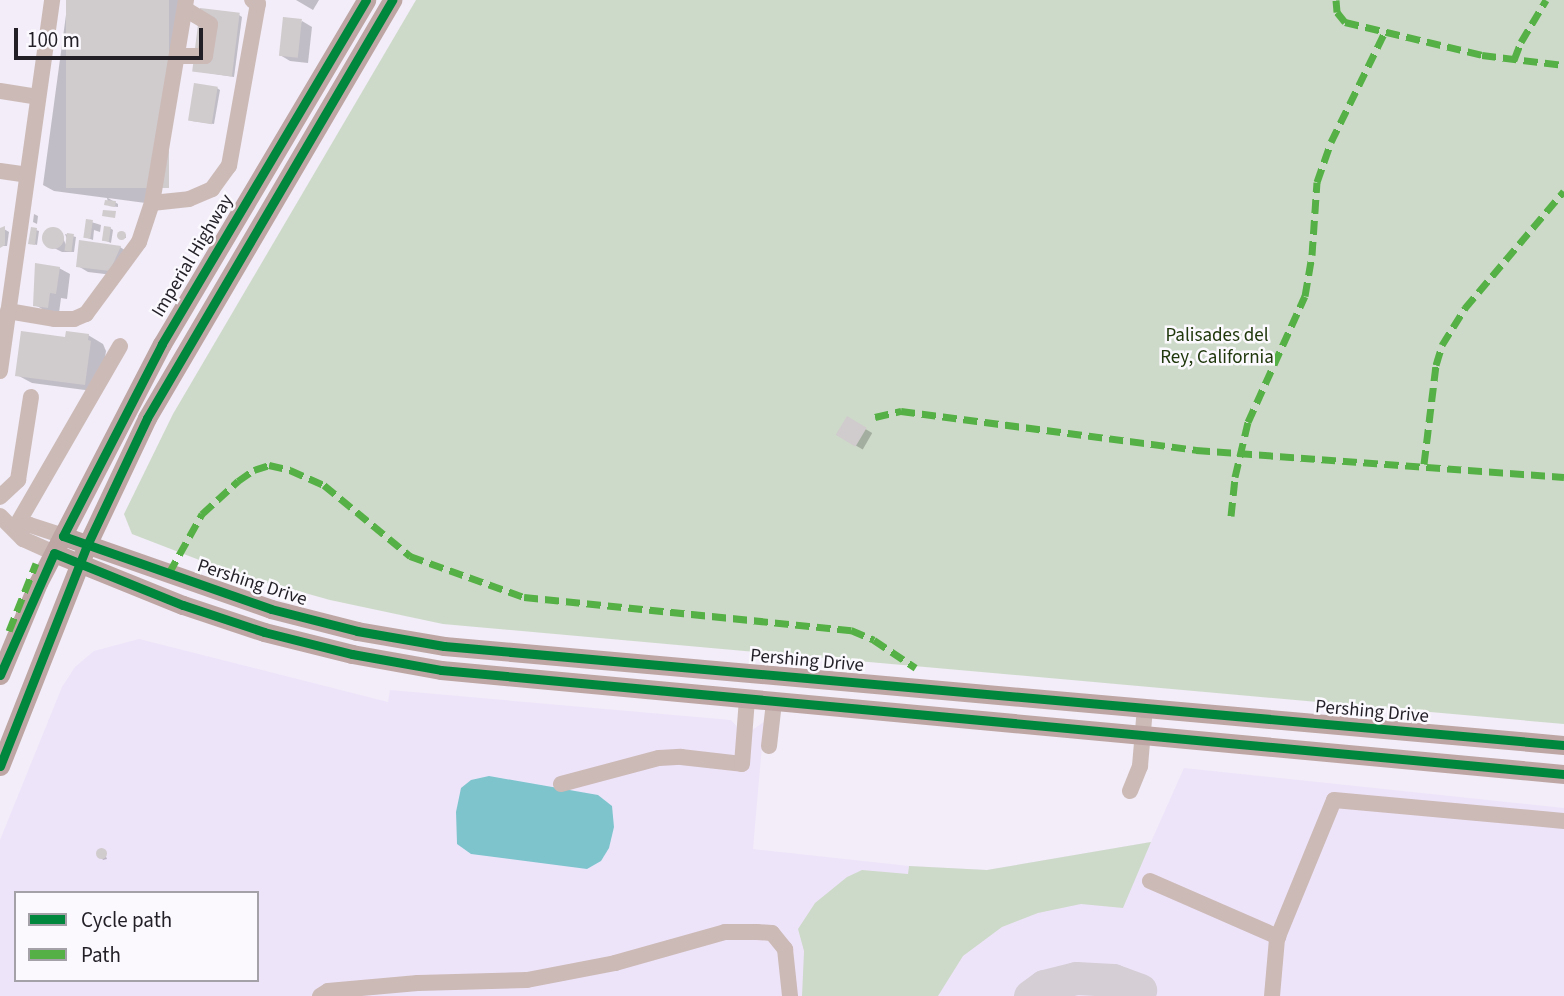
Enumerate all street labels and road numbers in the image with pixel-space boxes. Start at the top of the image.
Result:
street label: Imperial Highway [147,191,239,321]
street label: Pershing Drive [194,555,310,611]
street label: Pershing Drive [749,645,865,677]
street label: Pershing Drive [1314,696,1430,728]

